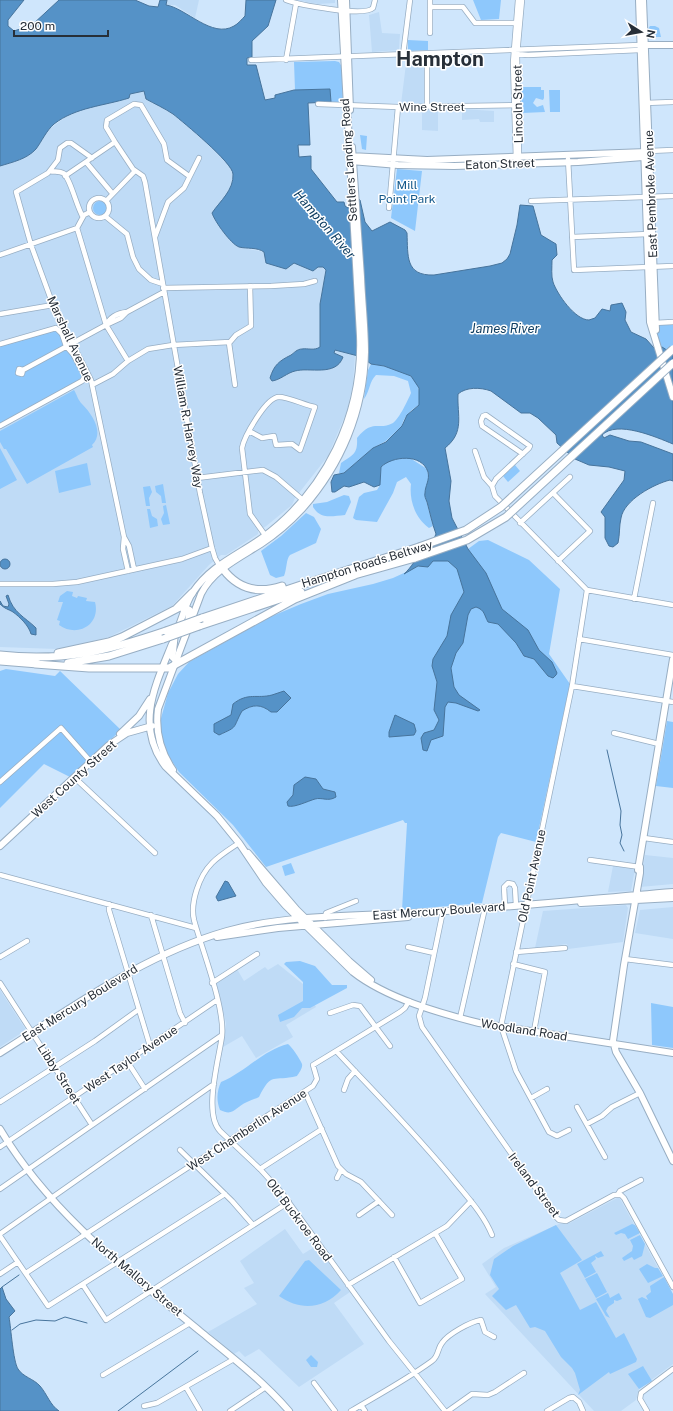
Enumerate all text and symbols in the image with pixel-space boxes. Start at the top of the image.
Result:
scale bar [14,12,108,38]
north arrow [621,12,661,52]
text: 200 m [20,19,55,33]
text: N [644,29,658,39]
district label: Hampton [396,47,484,71]
street label: Lincoln Street [510,64,526,143]
street label: Settlers Landing Road [338,98,360,222]
street label: Wine Street [399,100,465,114]
street label: East Pembroke Avenue [642,130,660,258]
street label: Eaton Street [465,156,536,172]
park label: Mill Point Park [378,178,436,206]
water label: Hampton River [291,187,359,262]
street label: Marshall Avenue [44,294,96,384]
water label: James River [471,321,540,336]
street label: William R. Harvey Way [170,365,206,490]
street label: Hampton Roads Beltway [300,537,435,591]
street label: West County Street [29,737,119,821]
street label: Old Point Avenue [515,828,549,924]
street label: East Mercury Boulevard [372,899,506,923]
street label: East Mercury Boulevard [20,962,140,1044]
street label: Woodland Road [480,1016,568,1044]
street label: West Taylor Avenue [82,1023,180,1095]
street label: Libby Street [34,1041,84,1107]
street label: West Chamberlin Avenue [185,1086,310,1174]
street label: Ireland Street [505,1150,563,1220]
street label: Old Buckroe Road [263,1176,335,1264]
street label: North Mallory Street [89,1235,186,1319]

